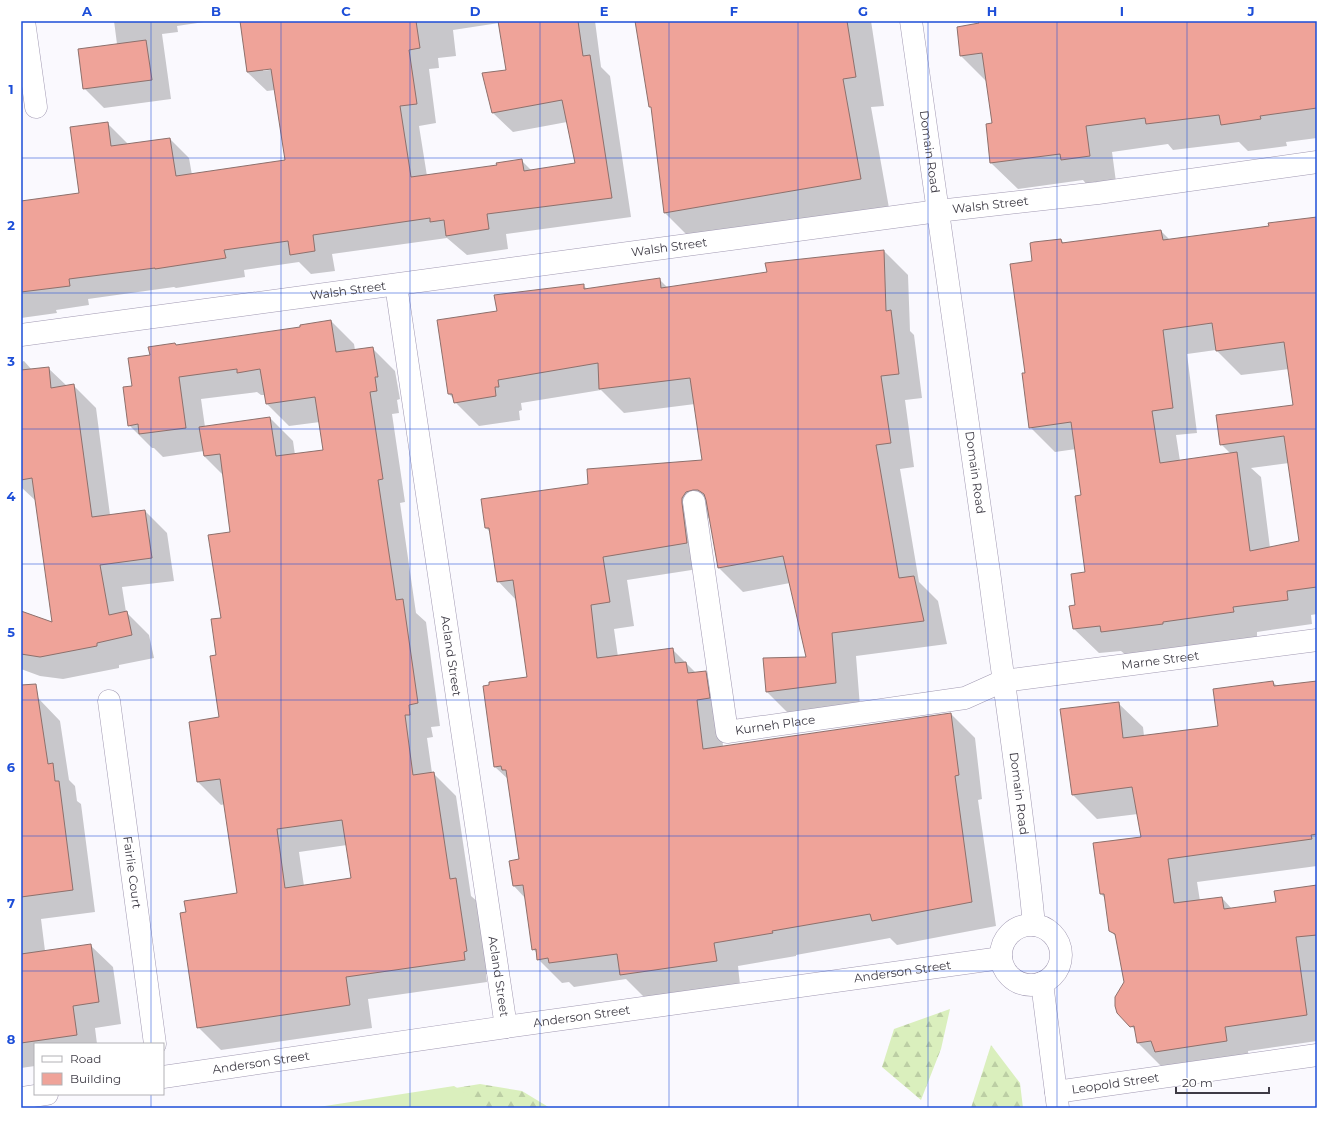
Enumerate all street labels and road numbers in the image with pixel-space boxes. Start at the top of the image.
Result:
street label: Domain Road [917,109,943,194]
street label: Walsh Street [951,193,1029,216]
street label: Walsh Street [630,234,708,259]
street label: Walsh Street [309,278,387,303]
street label: Domain Road [962,430,989,515]
street label: Acland Street [438,615,465,697]
street label: Marne Street [1120,647,1200,672]
street label: Kurneh Place [734,711,816,738]
street label: Domain Road [1007,751,1032,836]
street label: Fairlie Court [120,835,145,910]
street label: Acland Street [486,935,512,1018]
street label: Anderson Street [853,957,952,985]
street label: Anderson Street [532,1002,631,1030]
street label: Anderson Street [211,1048,311,1077]
street label: Leopold Street [1071,1069,1160,1097]

